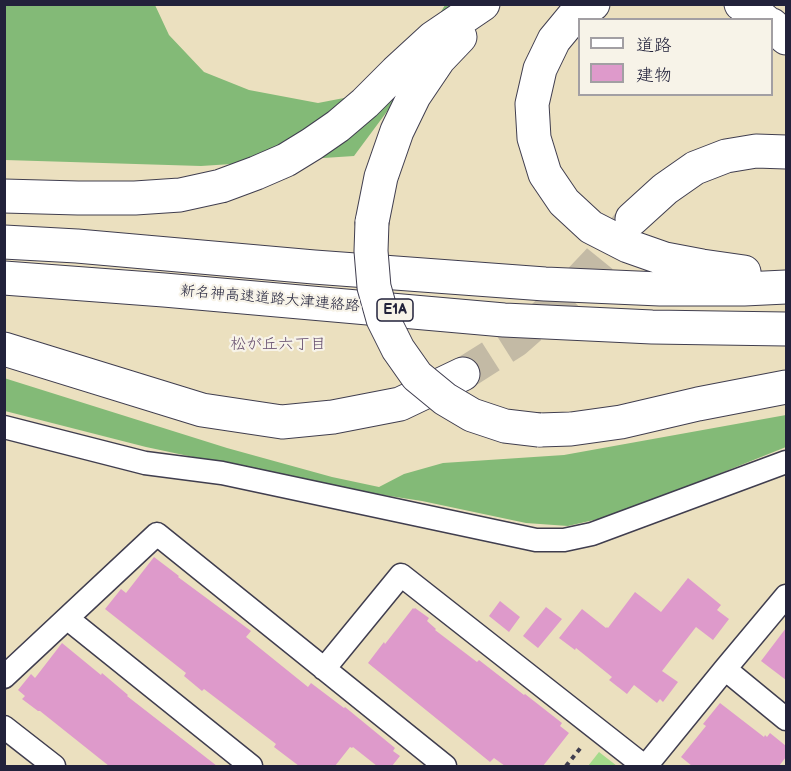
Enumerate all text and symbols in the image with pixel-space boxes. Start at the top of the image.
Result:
legend [578,18,773,96]
text: 道路 [636,35,672,56]
text: 建物 [636,65,672,86]
street label: 新名神高速道路大津連絡路 [180,282,360,316]
road number: E1A [377,299,413,321]
district label: 松が丘六丁目 [230,335,326,355]

